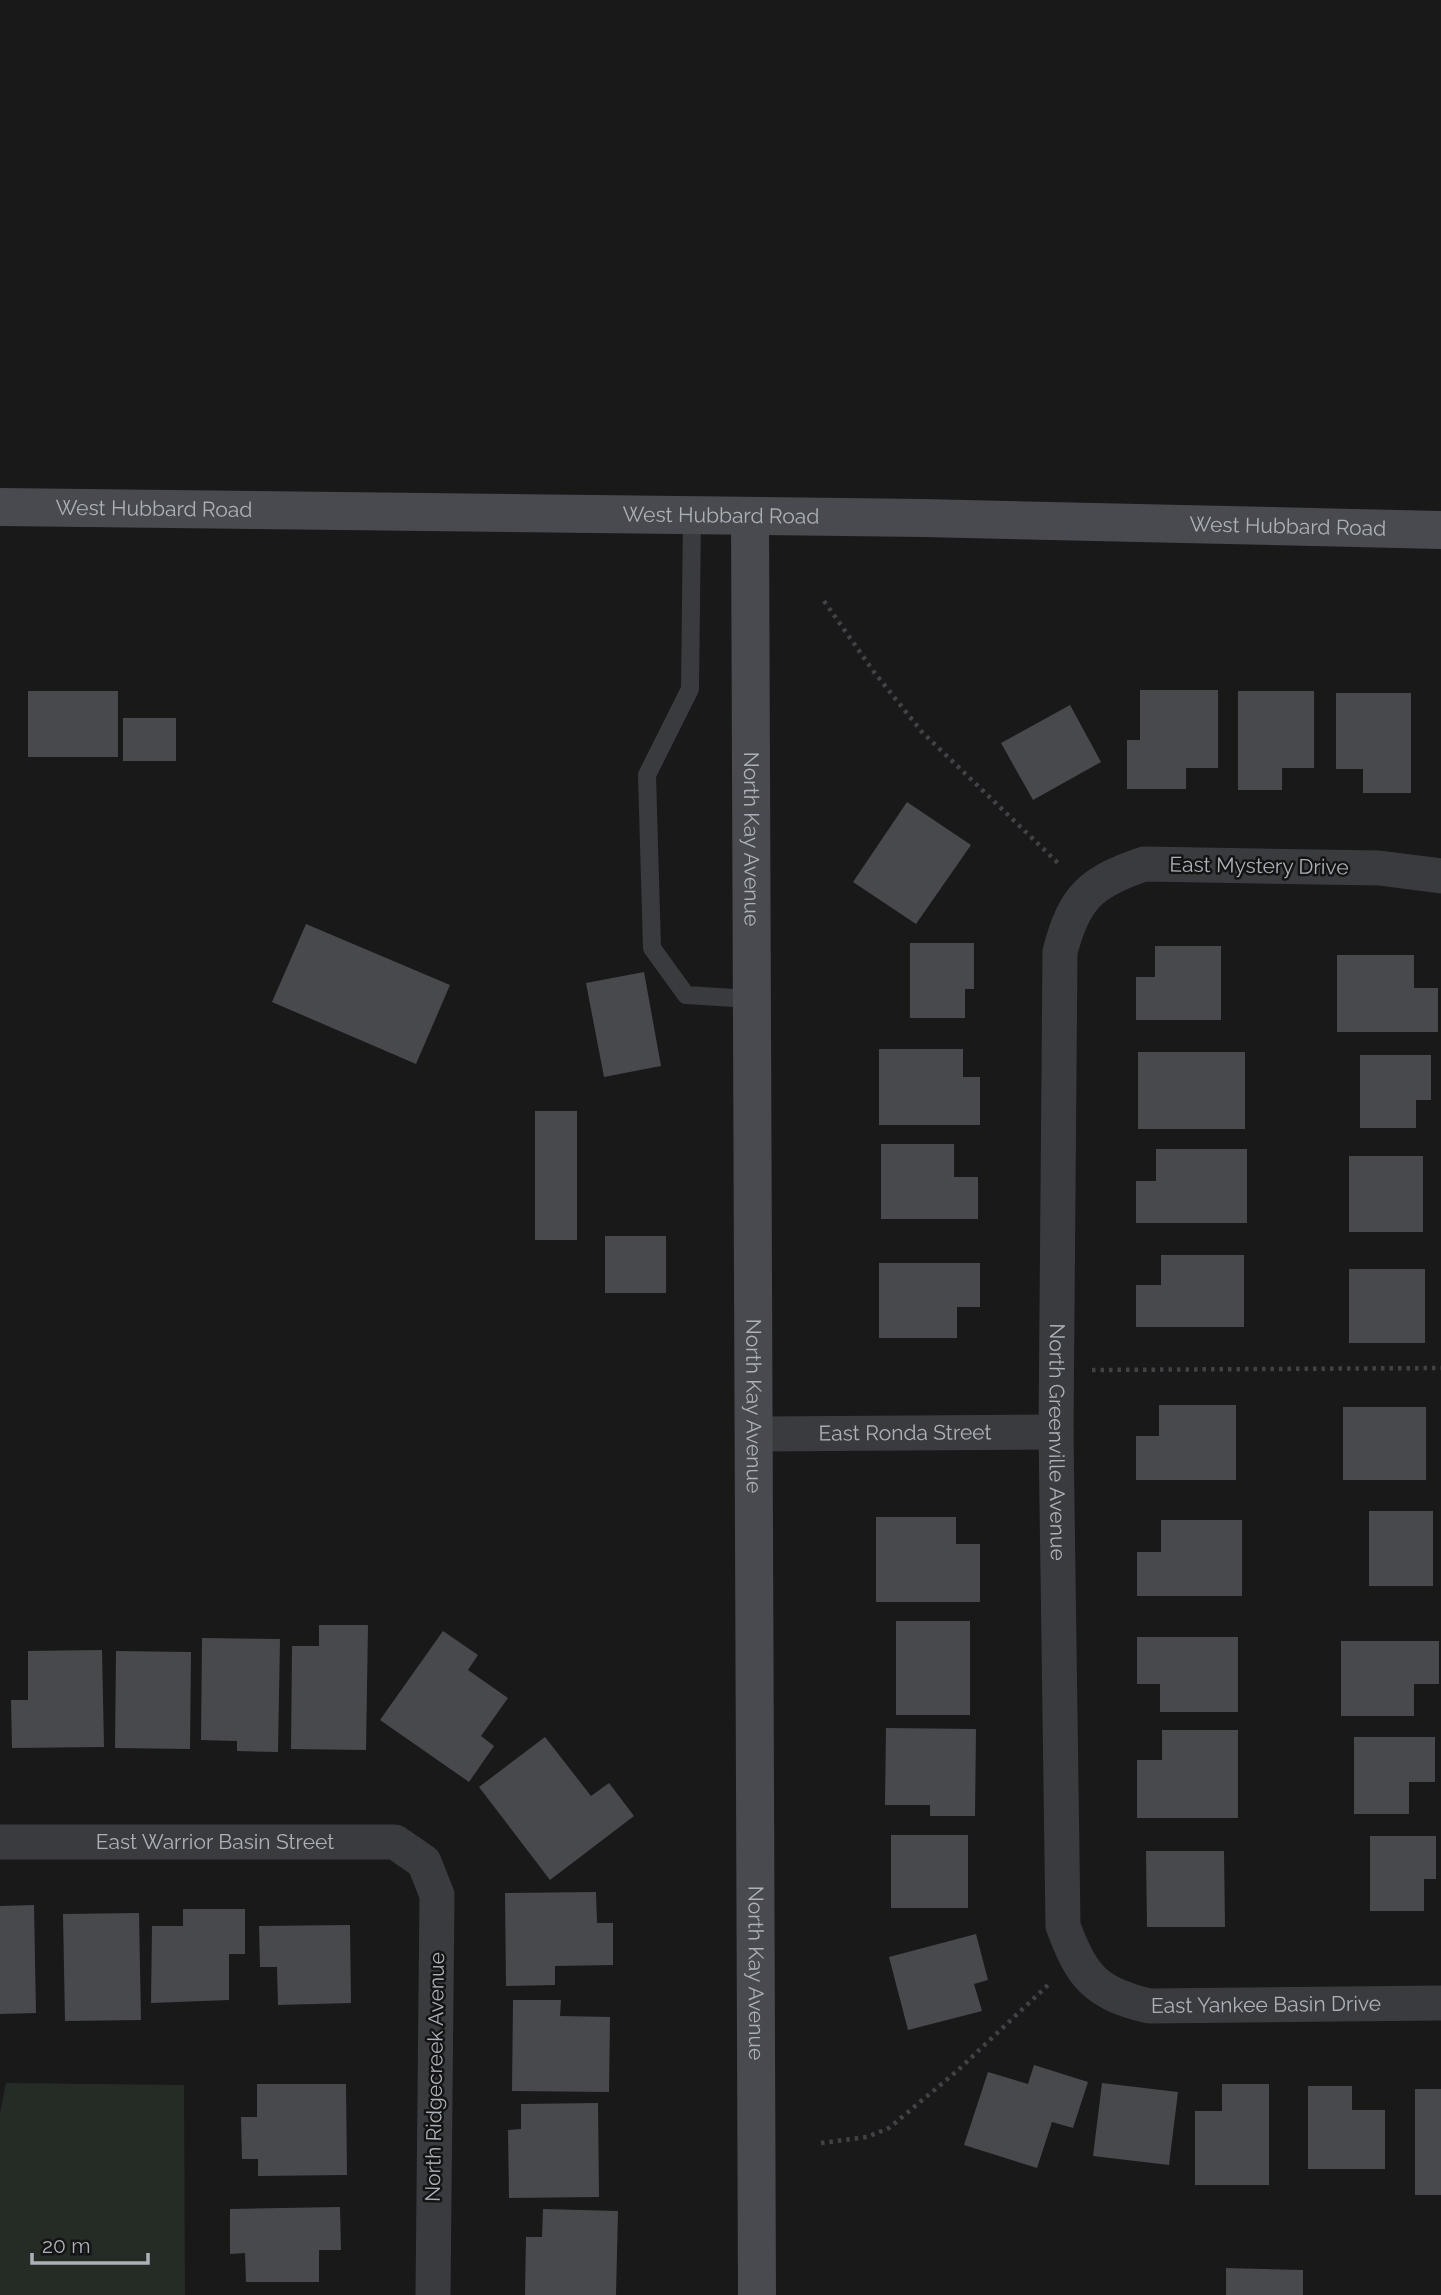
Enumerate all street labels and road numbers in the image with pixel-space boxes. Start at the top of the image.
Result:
street label: West Hubbard Road [55,495,253,522]
street label: West Hubbard Road [622,501,819,529]
street label: West Hubbard Road [1189,511,1386,541]
street label: North Kay Avenue [739,752,765,926]
street label: East Mystery Drive [1169,851,1349,880]
street label: North Kay Avenue [741,1319,767,1493]
street label: North Greenville Avenue [1044,1323,1071,1561]
street label: East Ronda Street [818,1419,992,1446]
street label: East Warrior Basin Street [96,1829,334,1854]
street label: North Kay Avenue [743,1886,769,2060]
street label: North Ridgecreek Avenue [420,1952,449,2202]
street label: East Yankee Basin Drive [1151,1991,1381,2018]

